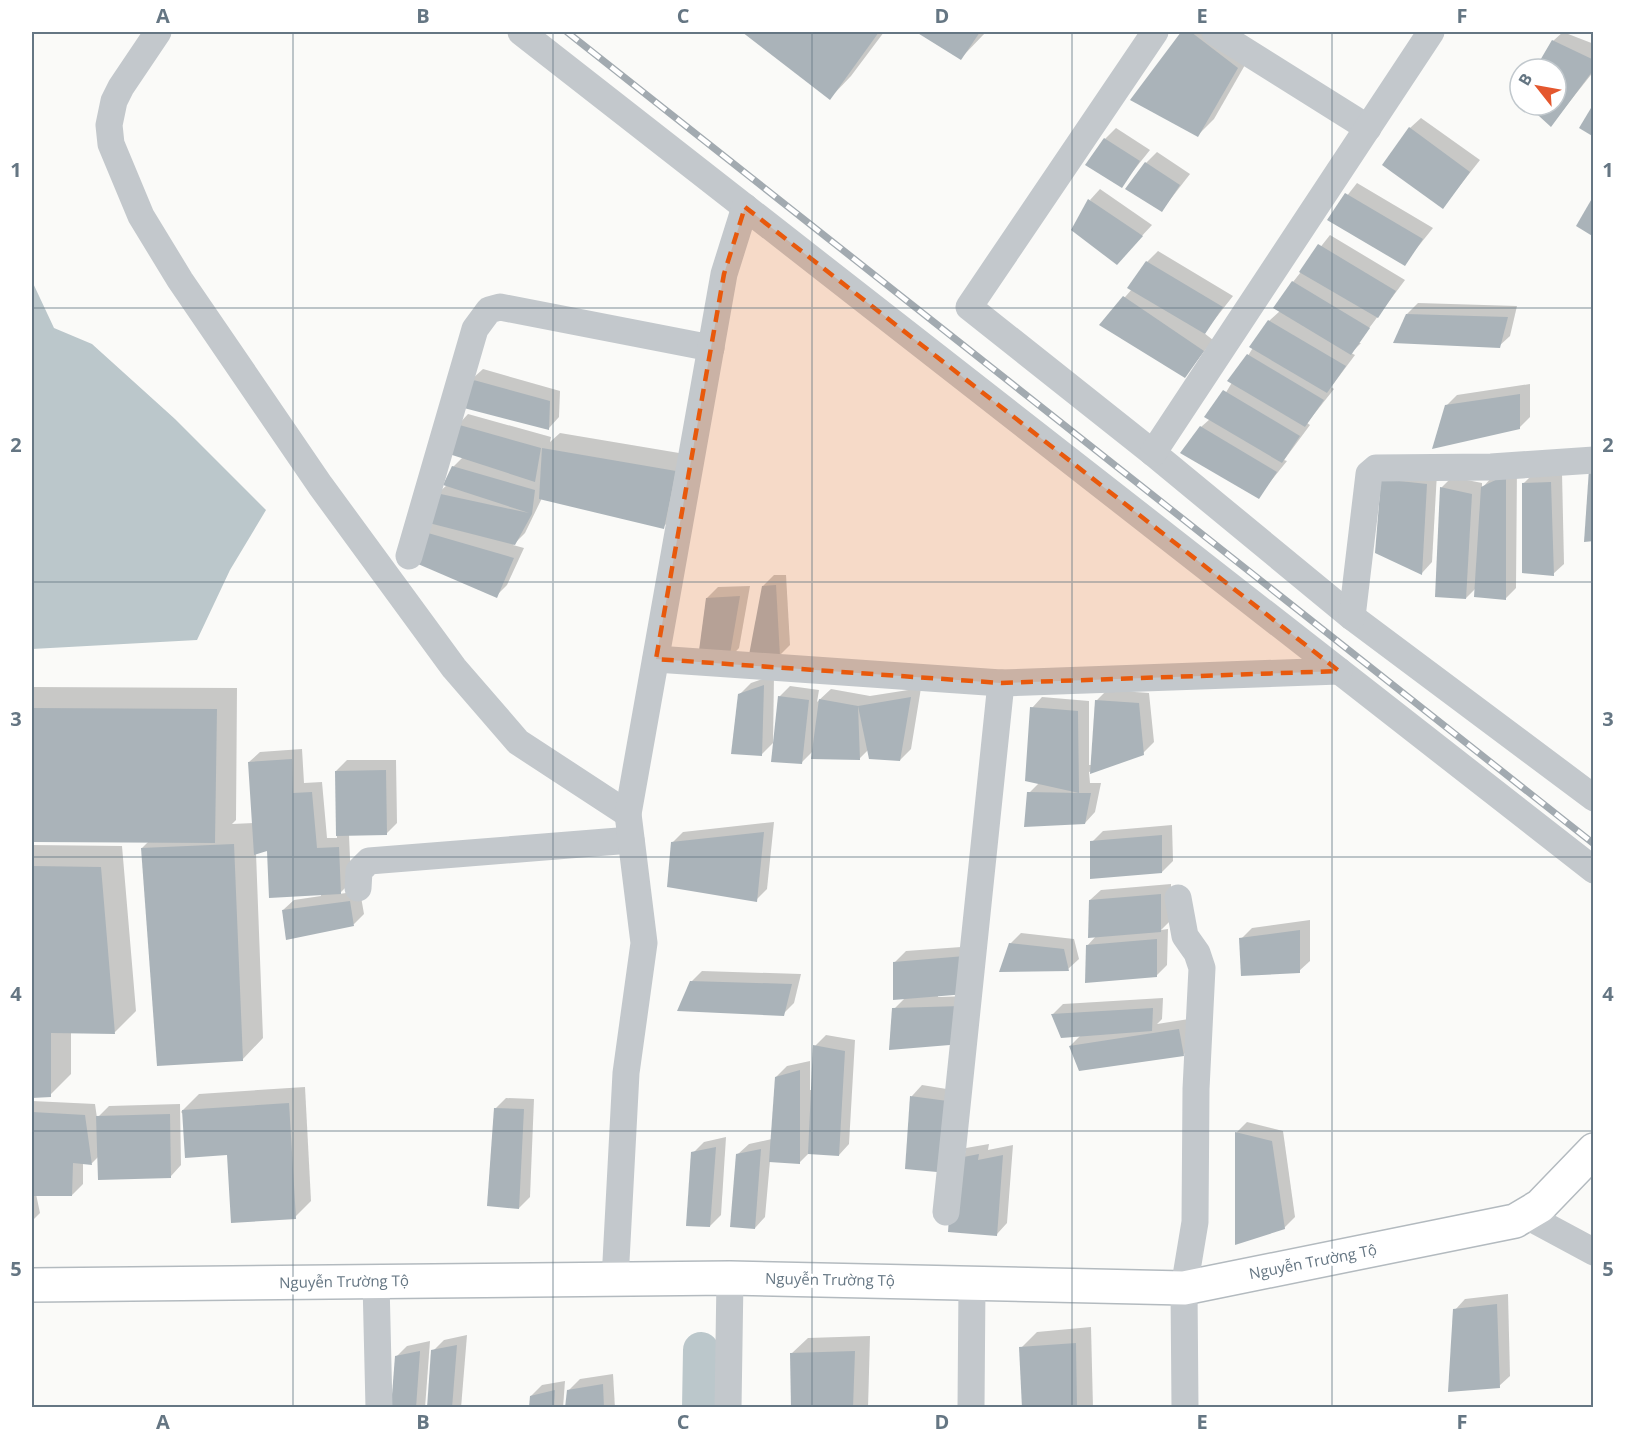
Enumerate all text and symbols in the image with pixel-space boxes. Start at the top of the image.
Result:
text: A [156,2,170,29]
text: B [416,2,430,29]
text: C [677,2,690,29]
text: D [935,2,949,29]
text: E [1196,2,1208,29]
text: F [1457,2,1467,29]
north arrow [1508,57,1568,117]
text: B [1513,69,1537,90]
text: 1 [10,156,22,183]
text: 1 [1602,156,1614,183]
text: 2 [10,431,22,458]
text: 2 [1602,431,1614,458]
text: 3 [10,705,22,732]
text: 3 [1602,705,1614,732]
text: 4 [10,980,22,1007]
text: 4 [1602,980,1614,1007]
street label: Nguyễn Trường Tộ [1247,1239,1378,1283]
text: 5 [10,1255,22,1282]
text: 5 [1602,1255,1614,1282]
street label: Nguyễn Trường Tộ [765,1268,895,1290]
street label: Nguyễn Trường Tộ [279,1270,409,1292]
text: A [156,1408,170,1435]
text: B [416,1408,430,1435]
text: C [677,1408,690,1435]
text: D [935,1408,949,1435]
text: E [1196,1408,1208,1435]
text: F [1457,1408,1467,1435]

